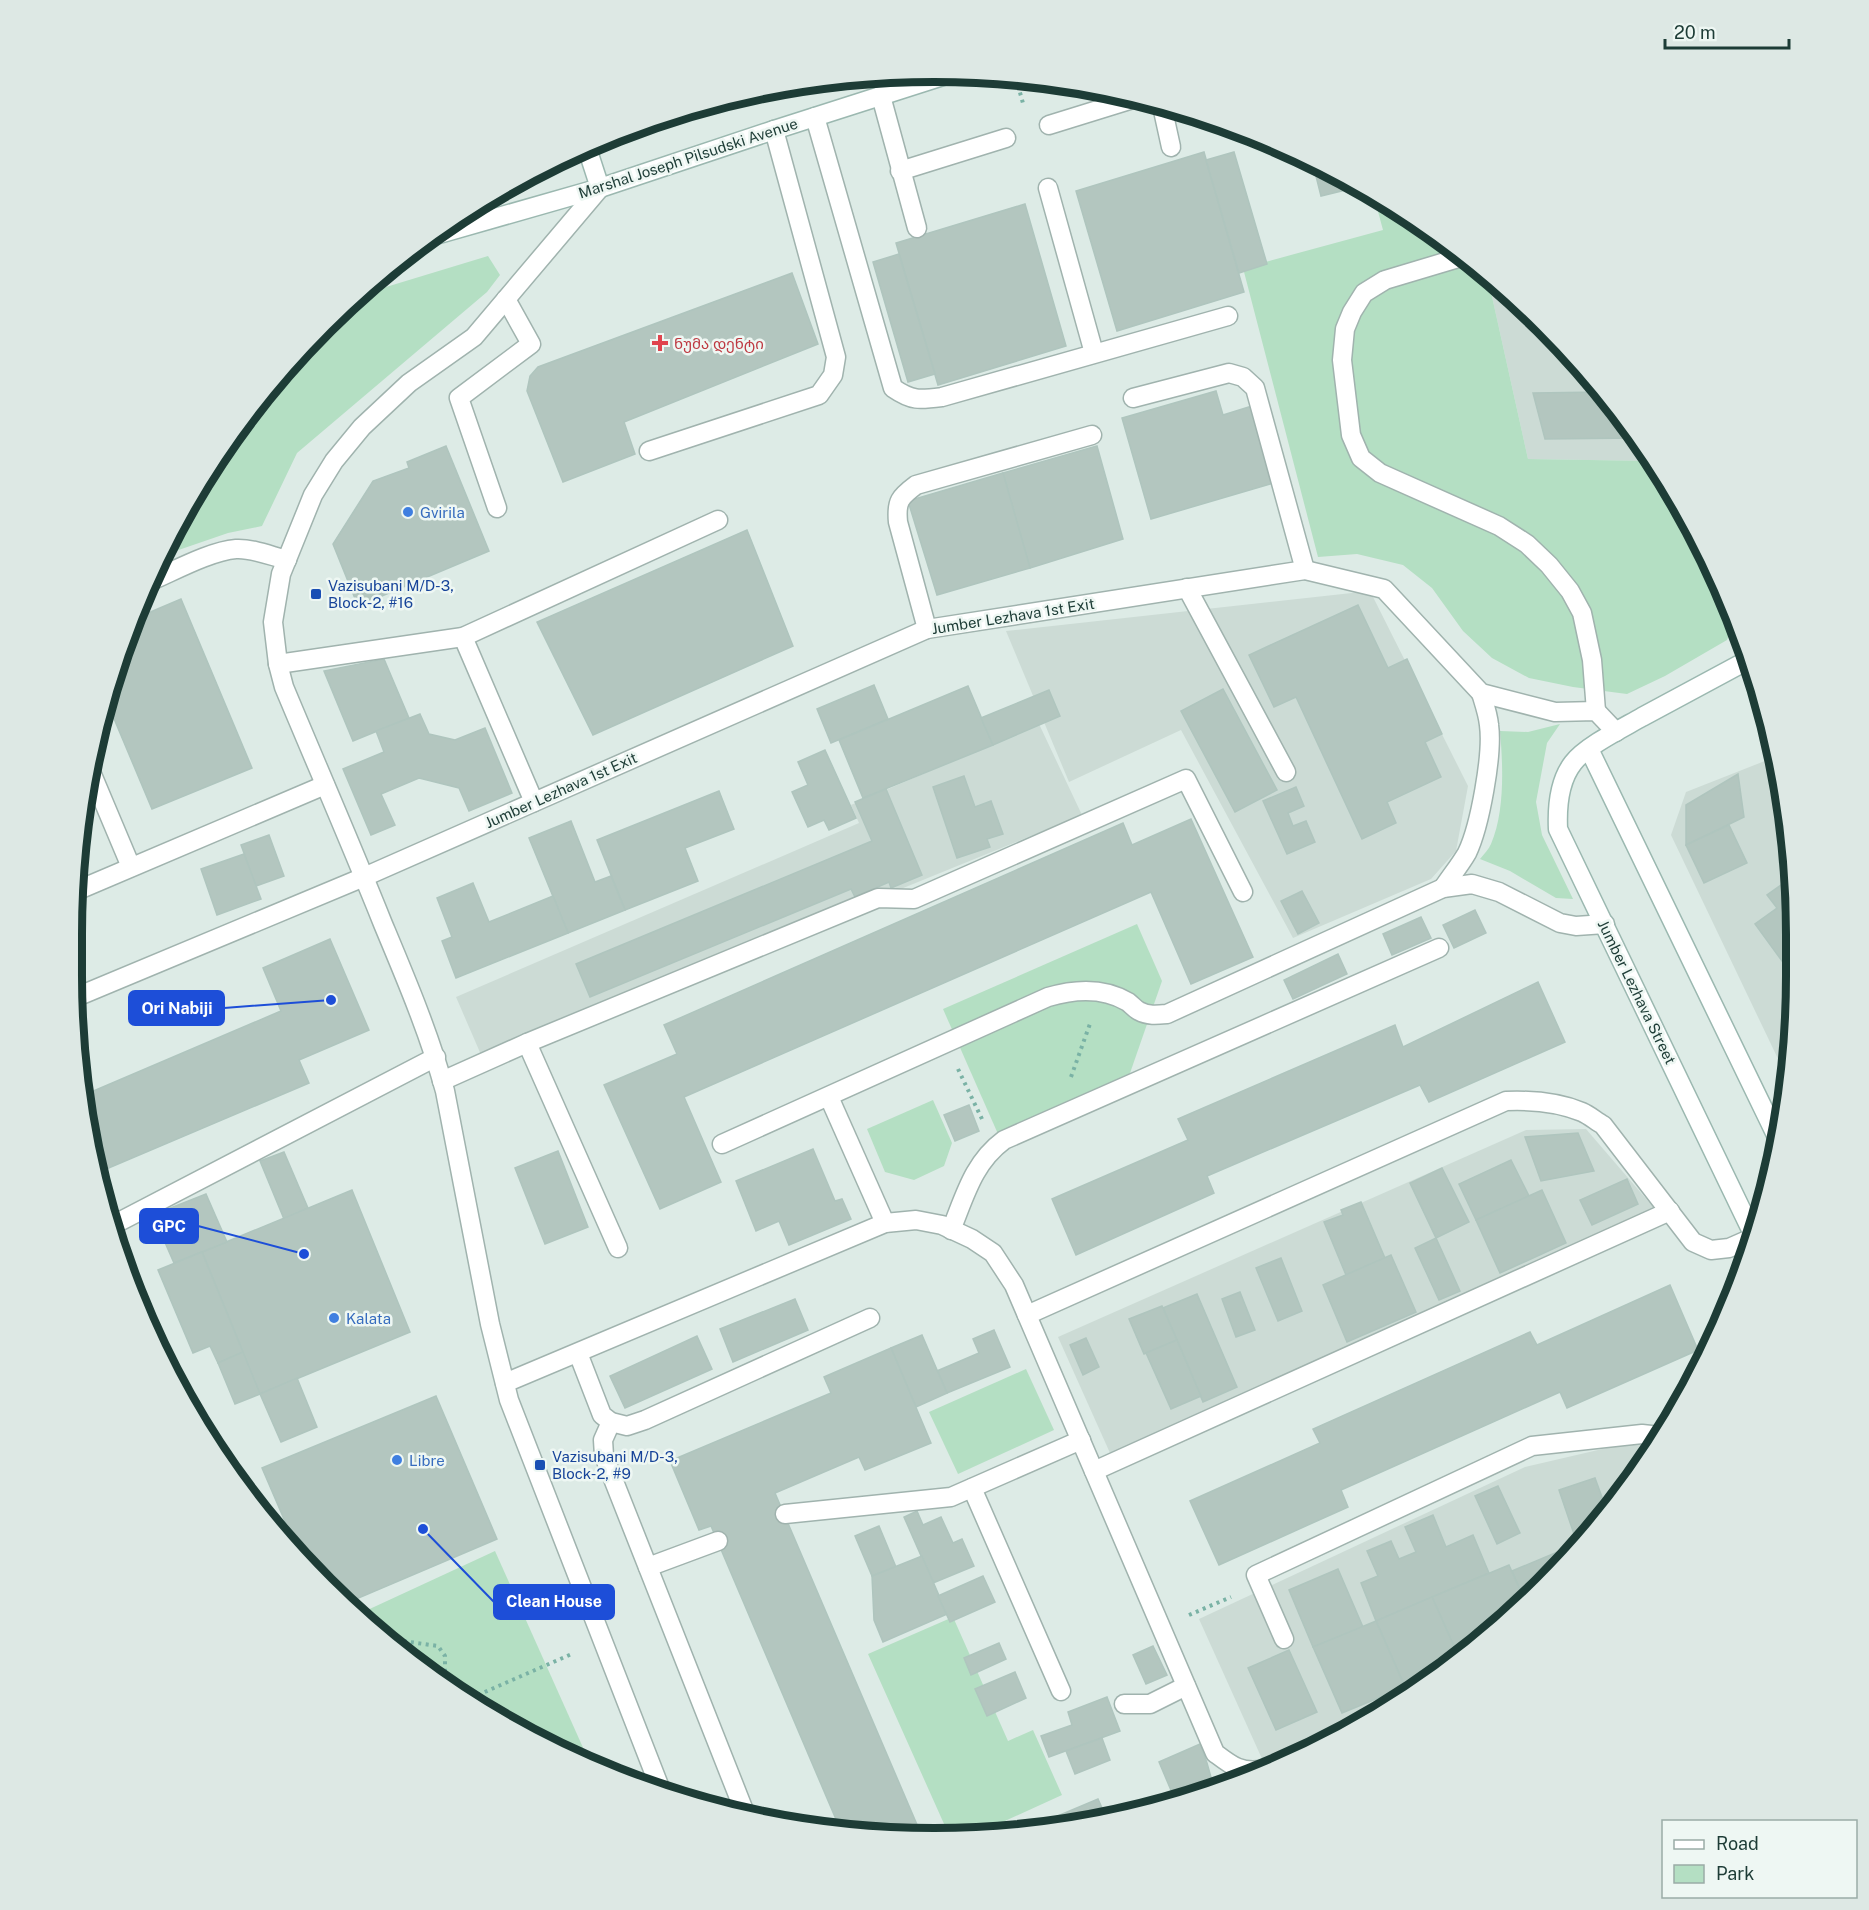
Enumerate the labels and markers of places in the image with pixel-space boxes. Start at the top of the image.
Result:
marker: ნუმა დენტი [651,334,669,352]
place label: ნუმა დენტი [674,335,764,353]
place label: Gvirila [420,504,465,521]
marker: Gvirila [401,505,415,519]
place label: Vazisubani M/D-3, Block-2, #16 [328,577,454,611]
marker: Vazisubani M/D-3, Block-2, #16 [309,587,323,601]
callout: Ori Nabiji [129,991,224,1025]
callout: GPC [140,1209,198,1243]
place label: Kalata [346,1310,391,1327]
marker: Kalata [327,1311,341,1325]
place label: Vazisubani M/D-3, Block-2, #9 [552,1448,678,1482]
place label: Libre [409,1452,445,1469]
marker: Libre [390,1453,404,1467]
marker: Vazisubani M/D-3, Block-2, #9 [533,1458,547,1472]
callout: Clean House [494,1585,614,1619]

